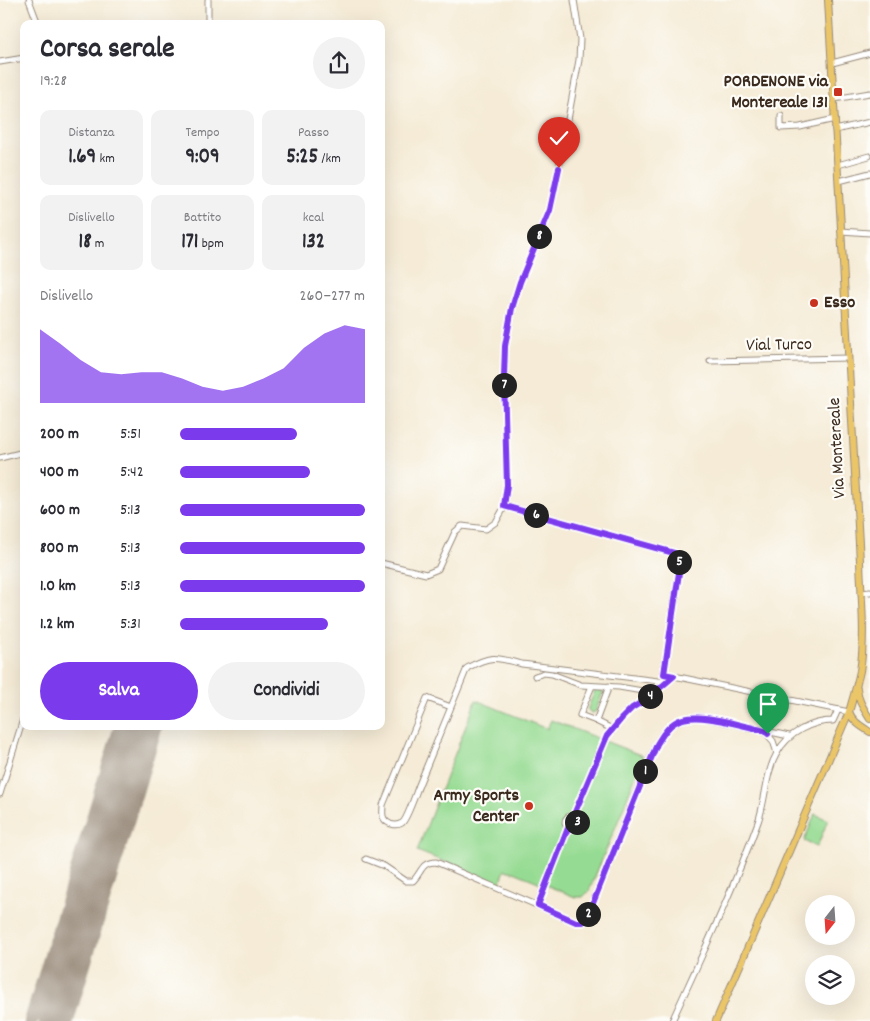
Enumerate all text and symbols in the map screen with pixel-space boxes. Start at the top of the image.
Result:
text: Corsa serale [40,31,175,71]
button: share [313,37,365,89]
text: 19:28 [40,70,67,93]
place label: PORDENONE via Montereale 131 [724,70,829,116]
marker: PORDENONE via Montereale 131 [832,86,844,98]
pin [538,117,580,168]
text: Distanza [69,123,114,143]
text: Tempo [185,123,220,143]
text: Passo [298,123,329,143]
icon: check [545,124,573,152]
text: 1.69 [68,143,96,173]
text: 9:09 [185,143,220,173]
text: 5:25 [286,143,318,173]
text: km [96,149,115,169]
text: /km [318,149,341,169]
text: Dislivello [68,208,115,228]
text: Battito [184,208,221,228]
text: kcal [303,208,324,228]
pin: 8 [526,224,552,248]
text: 8 [537,226,542,246]
text: 18 [79,228,92,258]
text: 171 [181,228,198,258]
text: 132 [302,228,325,258]
text: m [92,234,104,254]
text: bpm [198,234,224,254]
text: Dislivello [40,285,93,308]
text: 260–277 m [300,285,365,308]
place label: Esso [824,291,855,316]
marker: Esso [808,297,820,309]
street label: Vial Turco [746,333,812,359]
pin: 7 [492,372,516,398]
text: 7 [502,375,507,395]
street label: Via Montereale [823,397,853,499]
text: 200 m [40,423,79,446]
text: 5:51 [120,423,141,446]
text: 400 m [40,461,79,484]
text: 5:42 [120,461,144,484]
text: 600 m [40,499,80,522]
text: 5:13 [120,499,141,522]
pin: 6 [524,502,548,528]
text: 6 [533,505,540,525]
text: 800 m [40,537,79,560]
text: 5:13 [120,537,141,560]
pin: 5 [666,550,692,574]
text: 5 [676,552,683,572]
text: 1.0 km [40,575,76,598]
text: 5:13 [120,575,141,598]
text: 1.2 km [40,613,74,636]
text: 5:31 [120,613,141,636]
button: Salva [40,662,198,720]
button: Condividi [208,662,365,720]
pin [747,683,789,734]
pin: 4 [638,684,662,708]
text: 4 [648,686,653,706]
icon: arrive [754,690,782,718]
pin: 1 [632,758,658,784]
text: 1 [644,761,647,781]
place label: Army Sports Center [434,784,519,830]
marker: Army Sports Center [523,800,535,812]
pin: 3 [564,810,590,834]
text: 3 [574,812,581,832]
north arrow [805,895,855,945]
map controls [805,895,855,1005]
pin: 2 [576,902,600,926]
text: 2 [585,904,592,924]
button: layers [805,955,855,1005]

